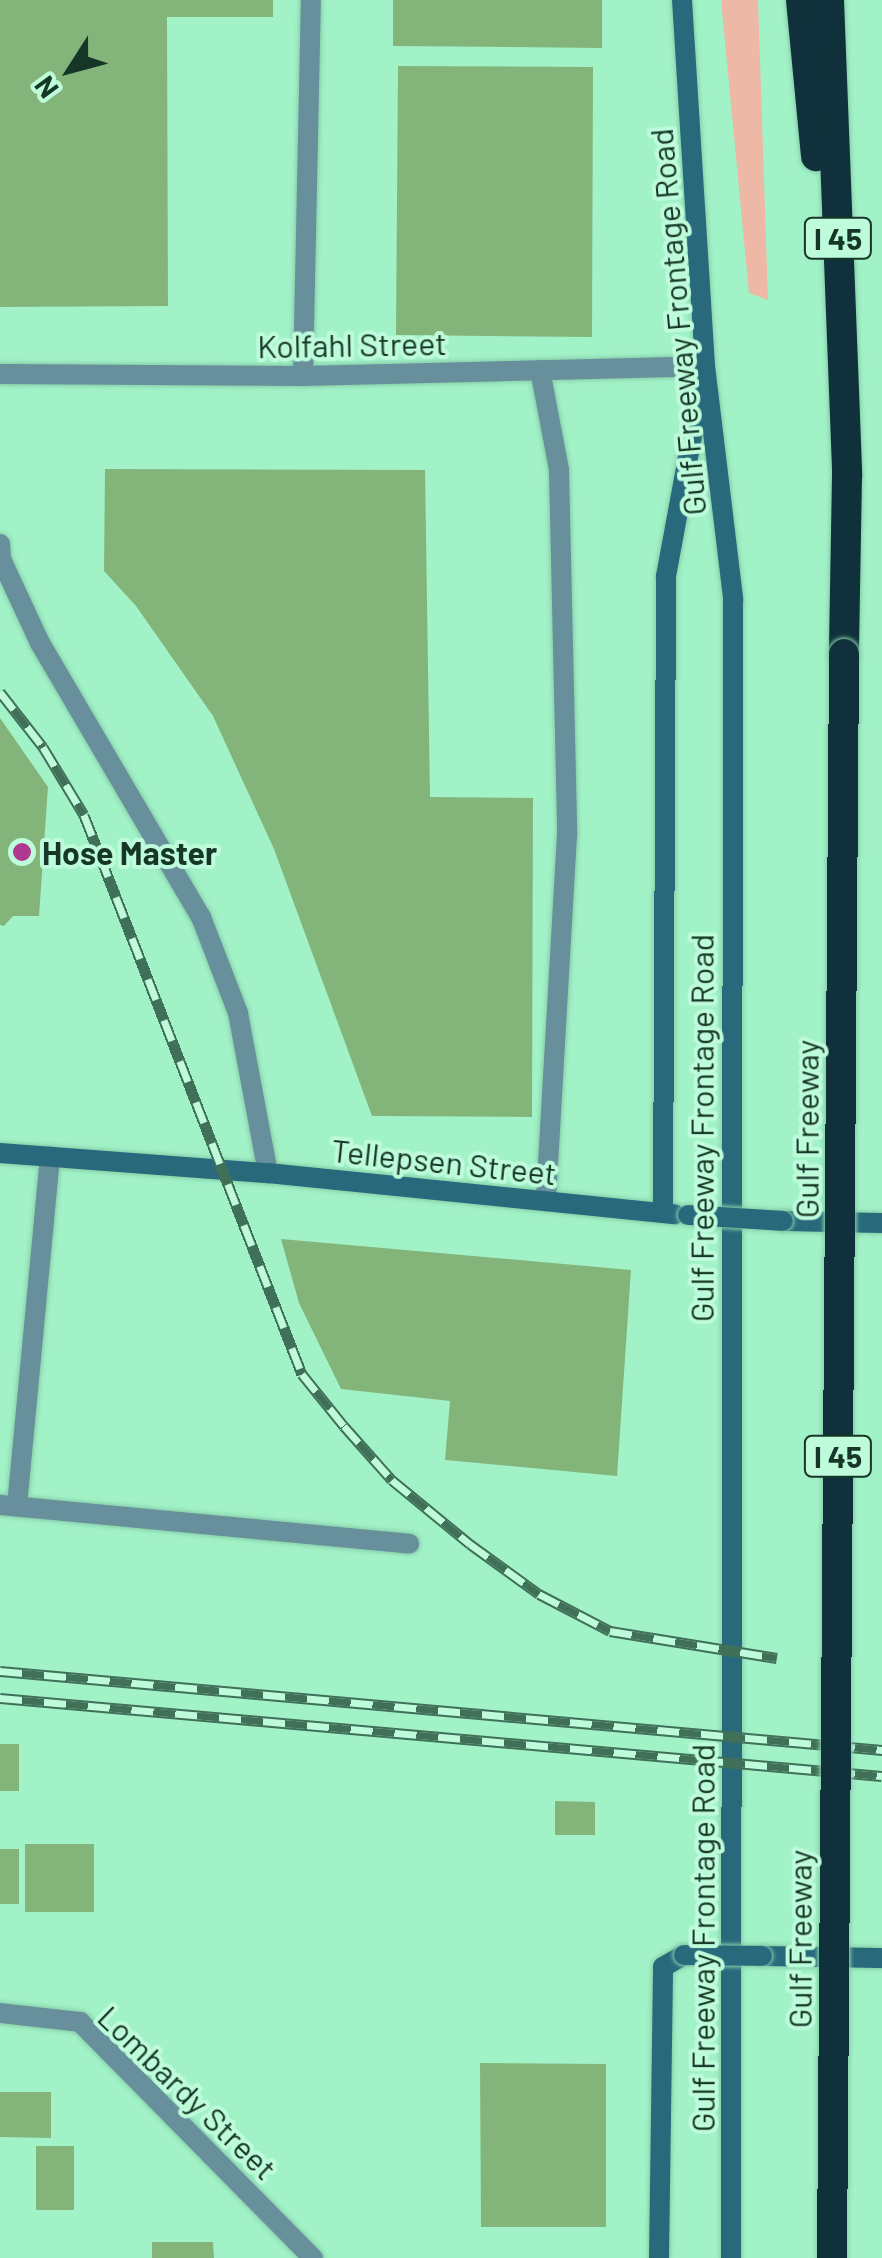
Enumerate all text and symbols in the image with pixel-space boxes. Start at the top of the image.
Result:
north arrow [20,20,120,120]
text: N [27,70,65,105]
street label: Gulf Freeway Frontage Road [641,127,713,517]
road number: I 45 [803,213,873,263]
street label: Kolfahl Street [257,323,447,365]
place label: Hose Master [42,833,217,871]
marker: Hose Master [11,841,33,863]
street label: Gulf Freeway Frontage Road [682,934,720,1322]
street label: Gulf Freeway [787,1040,825,1218]
street label: Tellepsen Street [330,1130,558,1192]
road number: I 45 [803,1431,873,1481]
street label: Gulf Freeway Frontage Road [683,1744,721,2132]
street label: Gulf Freeway [780,1850,818,2028]
street label: Lombardy Street [91,1997,285,2187]

